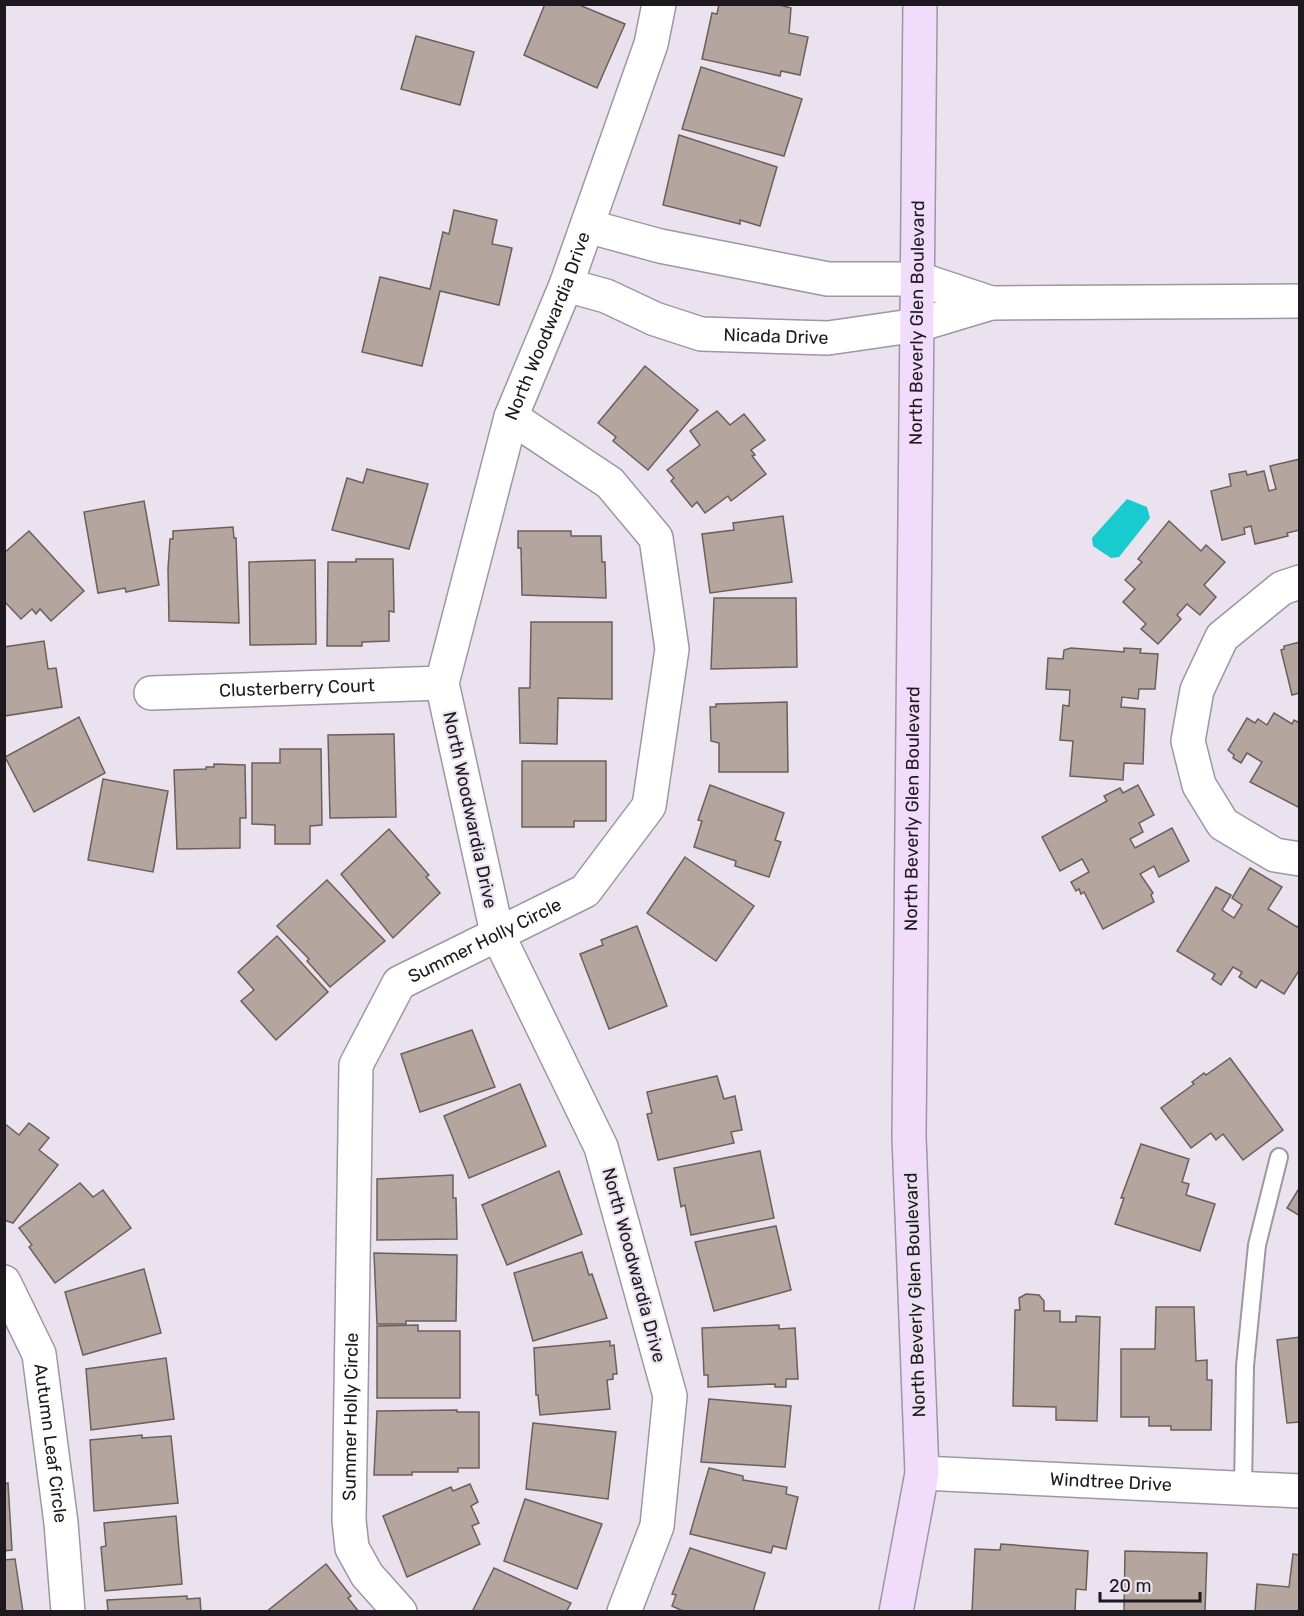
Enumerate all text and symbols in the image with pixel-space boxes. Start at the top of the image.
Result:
street label: North Beverly Glen Boulevard [905,200,929,445]
street label: North Woodwardia Drive [500,229,595,423]
street label: Nicada Drive [723,324,829,349]
street label: Clusterberry Court [219,674,375,702]
street label: North Beverly Glen Boulevard [900,686,924,931]
street label: North Woodwardia Drive [438,710,502,910]
street label: Summer Holly Circle [404,893,565,988]
street label: North Woodwardia Drive [597,1165,671,1365]
street label: North Beverly Glen Boulevard [900,1172,930,1418]
street label: Summer Holly Circle [338,1332,363,1501]
street label: Autumn Leaf Circle [29,1362,72,1524]
street label: Windtree Drive [1049,1468,1172,1496]
scale bar [1100,1565,1200,1603]
text: 20 m [1109,1575,1151,1597]

